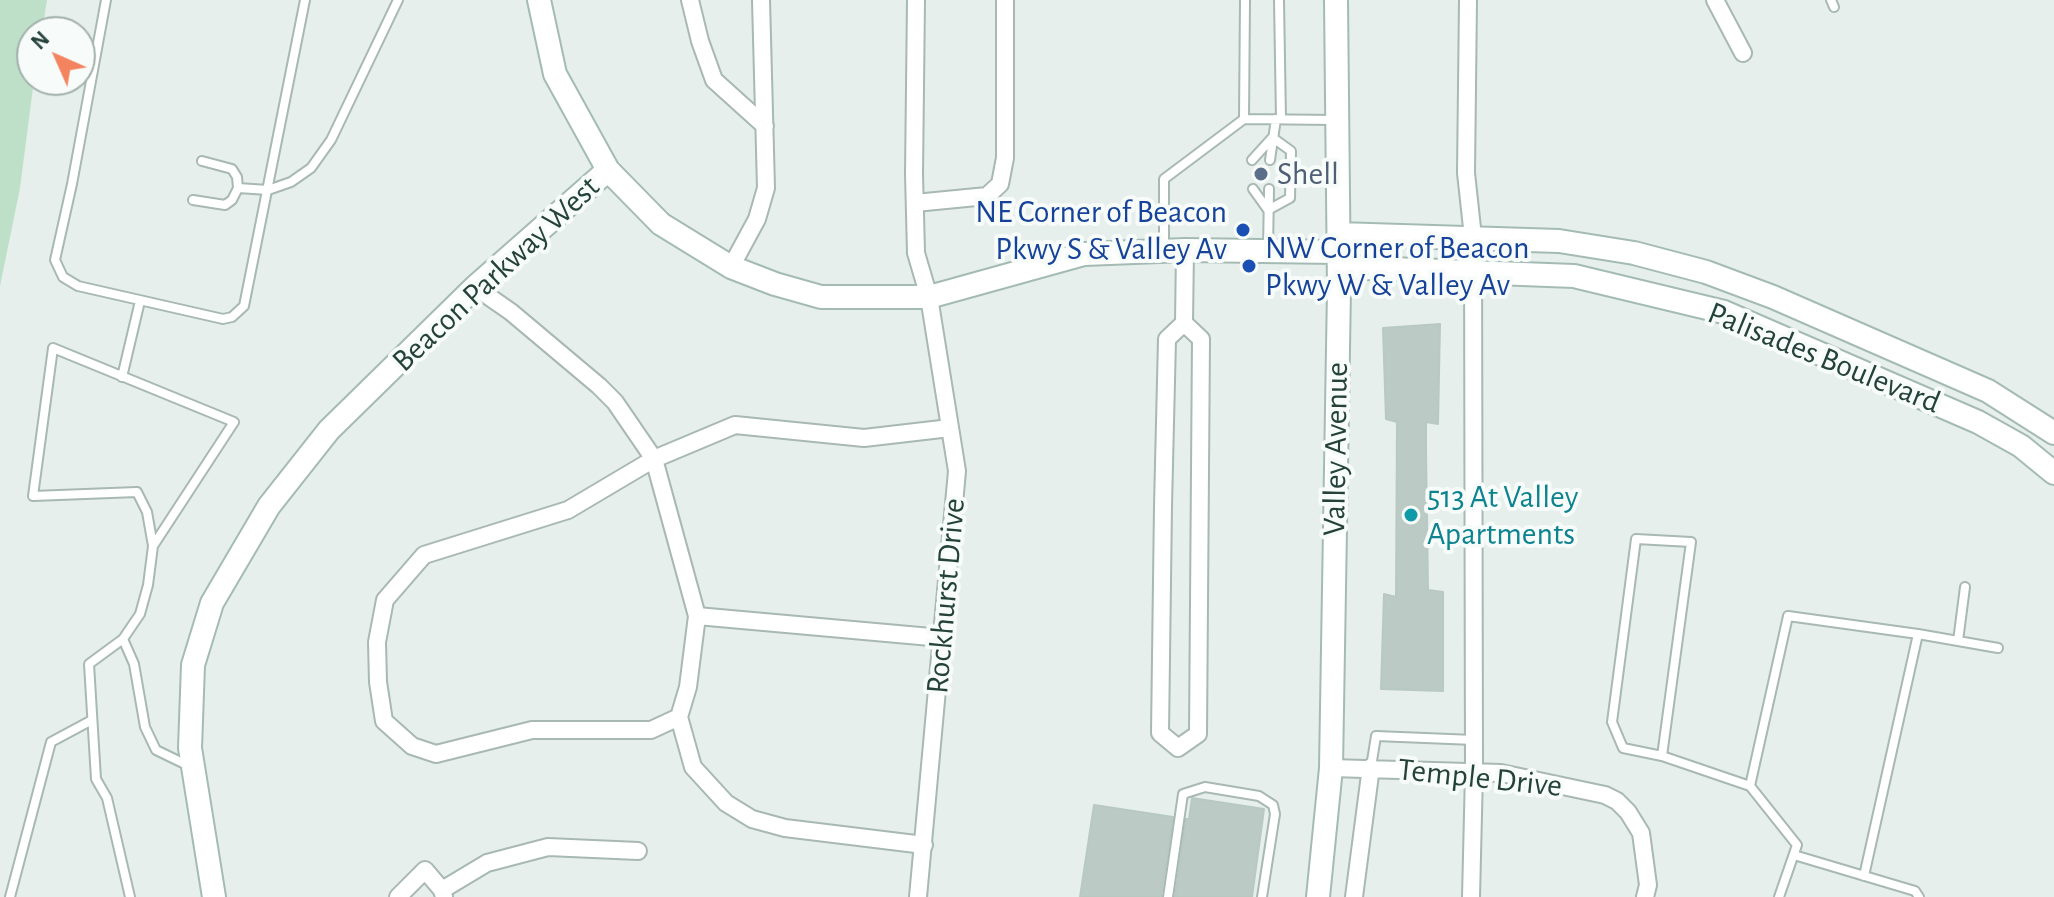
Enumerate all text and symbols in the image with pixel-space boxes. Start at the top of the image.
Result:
north arrow [16,16,96,96]
text: N [27,27,54,54]
place label: Shell [1277,155,1339,193]
marker: Shell [1252,165,1270,183]
street label: Beacon Parkway West [384,168,608,380]
place label: NE Corner of Beacon Pkwy S & Valley Av [975,193,1227,268]
marker: NE Corner of Beacon Pkwy S & Valley Av [1234,221,1252,239]
place label: NW Corner of Beacon Pkwy W & Valley Av [1265,229,1529,304]
marker: NW Corner of Beacon Pkwy W & Valley Av [1240,257,1258,275]
street label: Palisades Boulevard [1702,294,1946,422]
street label: Valley Avenue [1315,362,1357,536]
place label: 513 At Valley Apartments [1427,478,1579,553]
street label: Rockhurst Drive [918,497,974,695]
marker: 513 At Valley Apartments [1402,506,1420,524]
street label: Temple Drive [1396,750,1564,806]

